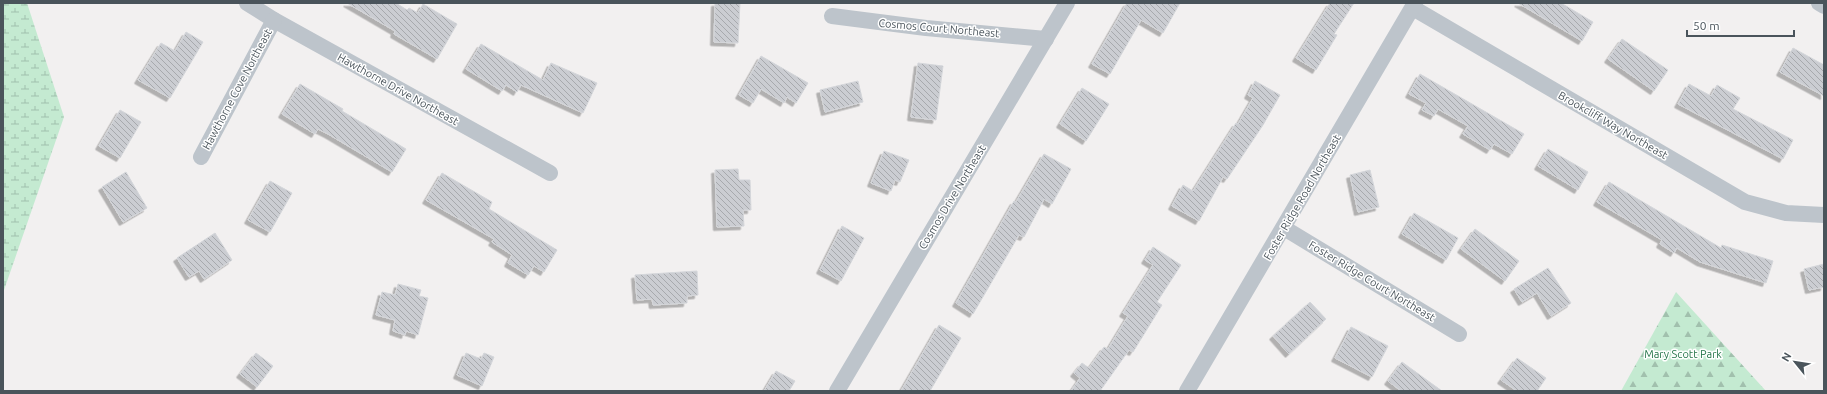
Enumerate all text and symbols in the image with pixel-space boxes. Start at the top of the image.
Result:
scale bar [1687,12,1794,38]
street label: Cosmos Court Northeast [878,17,1001,39]
text: 50 m [1693,19,1720,32]
street label: Hawthorne Cove Northeast [200,26,274,151]
street label: Hawthorne Drive Northeast [335,51,461,128]
street label: Brookcliff Way Northeast [1556,89,1670,162]
street label: Foster Ridge Road Northeast [1261,132,1343,262]
street label: Cosmos Drive Northeast [916,142,988,251]
street label: Foster Ridge Court Northeast [1307,238,1438,324]
north arrow [1775,342,1815,382]
park label: Mary Scott Park [1644,348,1722,360]
text: N [1779,350,1794,364]

